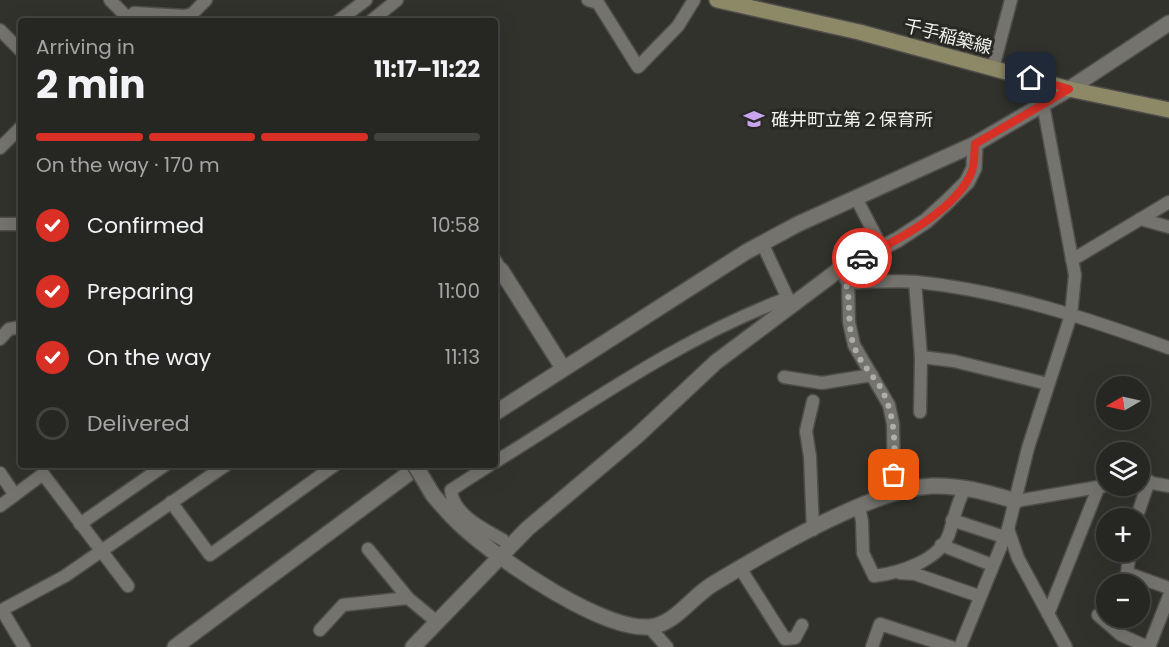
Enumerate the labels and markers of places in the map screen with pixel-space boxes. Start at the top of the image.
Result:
pin [1005,52,1056,103]
school or university icon: 碓井町立第２保育所 [742,107,766,131]
place label: 碓井町立第２保育所 [771,107,933,132]
pin [868,449,919,500]

